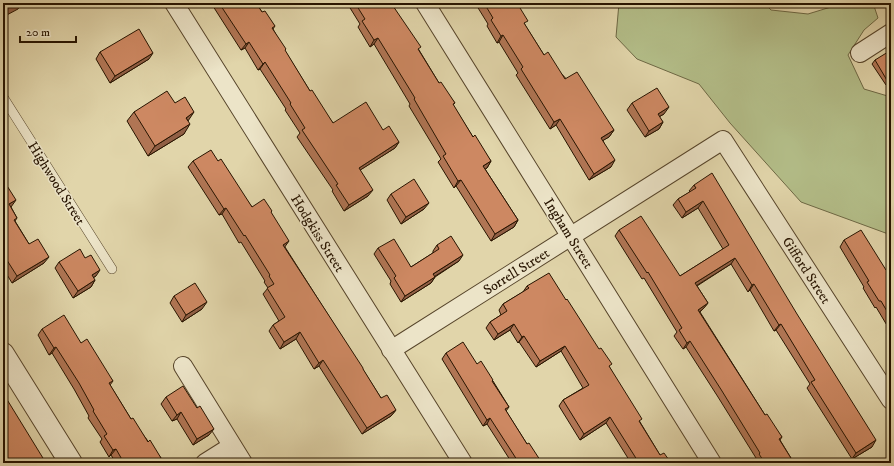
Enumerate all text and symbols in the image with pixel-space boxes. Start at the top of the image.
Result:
scale bar [20,18,76,44]
text: 20 m [26,25,50,40]
street label: Highwood Street [23,138,89,229]
street label: Hodgkiss Street [286,191,348,276]
street label: Ingham Street [539,195,597,273]
street label: Gifford Street [778,234,835,308]
street label: Sorrell Street [480,244,553,299]

